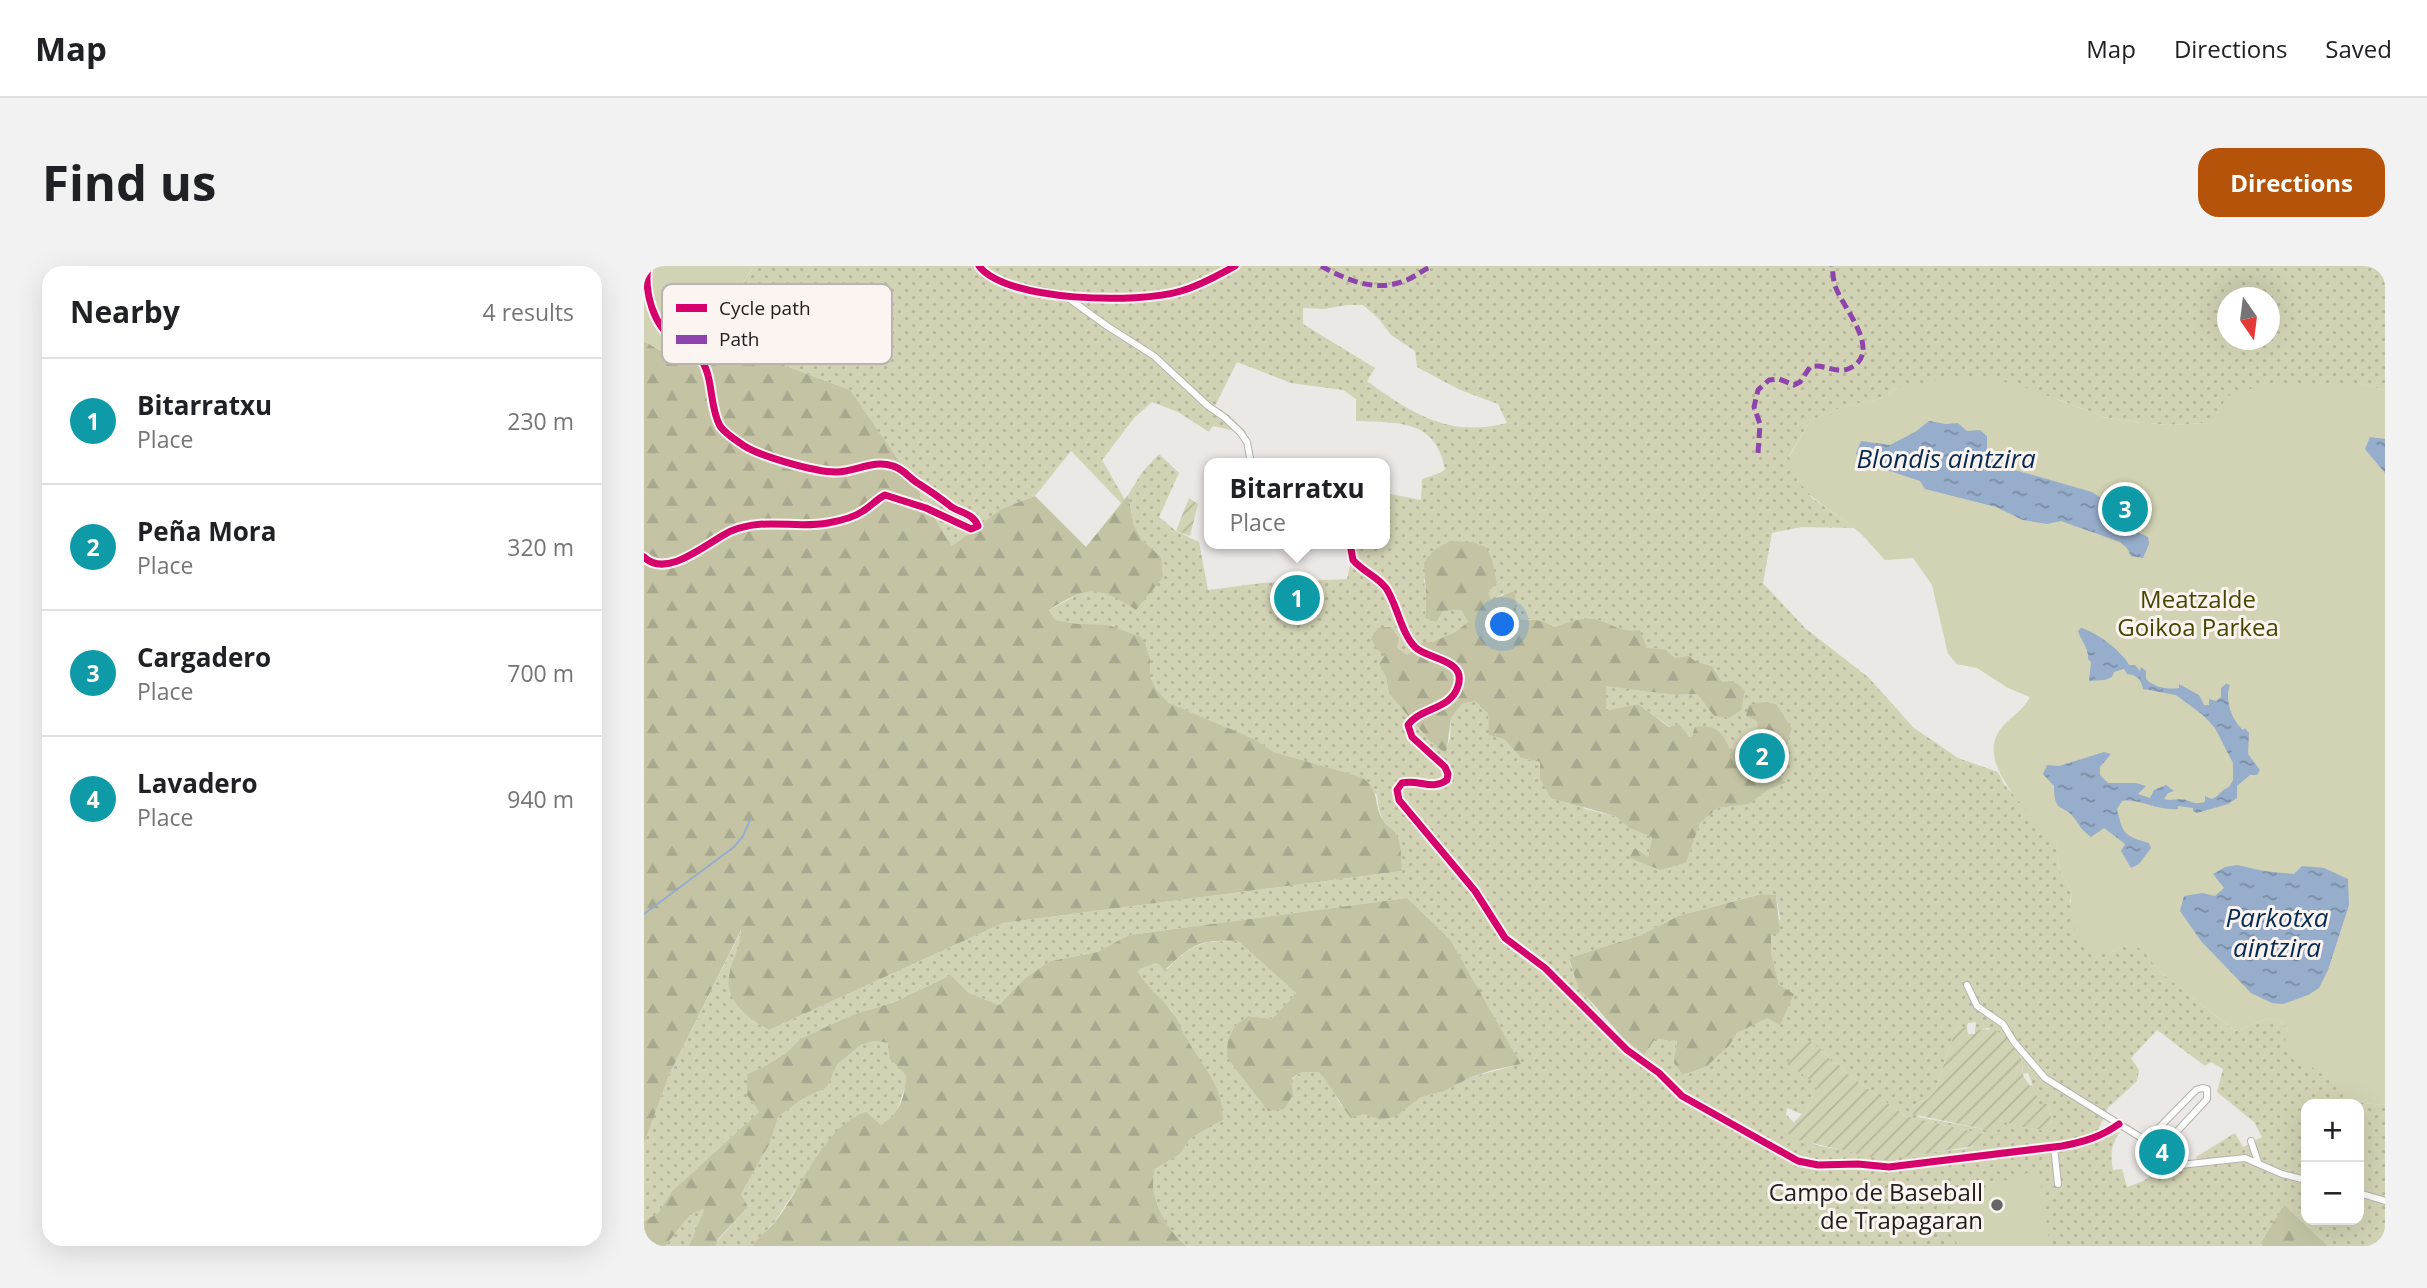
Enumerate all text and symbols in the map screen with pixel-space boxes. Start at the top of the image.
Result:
text: Map [35,26,107,71]
text: Map [2086,32,2136,65]
text: Directions [2174,32,2287,65]
text: Saved [2325,32,2392,65]
button: Directions [2198,148,2385,217]
text: Find us [42,149,216,215]
legend [662,284,892,364]
north arrow [2217,287,2280,350]
text: Nearby [70,291,180,332]
text: Cycle path [719,295,811,321]
text: 4 results [483,296,574,328]
text: Path [719,326,759,352]
text: Bitarratxu [137,387,272,423]
text: 1 [86,405,100,437]
text: 230 m [507,405,574,437]
text: Place [137,423,193,455]
water label: Blondis aintzira [1856,440,2036,476]
popup [1204,458,1390,549]
text: Bitarratxu [1229,470,1365,506]
pin: 3 [2102,483,2148,535]
text: Place [1229,506,1286,538]
text: Peña Mora [137,513,276,549]
text: 2 [86,531,100,563]
text: 320 m [507,531,574,563]
text: Place [137,549,193,581]
pin: 1 [1274,572,1320,624]
park label: Meatzalde Goikoa Parkea [2117,582,2279,643]
your location [1485,607,1519,641]
text: Cargadero [137,639,271,675]
text: 3 [86,657,100,689]
text: 700 m [507,657,574,689]
text: Place [137,675,193,707]
pin: 2 [1739,730,1785,782]
text: Lavadero [137,765,258,801]
text: 4 [86,783,100,815]
text: 940 m [507,783,574,815]
text: Place [137,801,193,833]
water label: Parkotxa aintzira [2226,899,2329,965]
map controls [2301,1099,2364,1225]
button: + [2301,1099,2364,1162]
pin: 4 [2139,1126,2185,1178]
button: − [2301,1162,2364,1225]
place label: Campo de Baseball de Trapagaran [1769,1175,1983,1236]
marker: Campo de Baseball de Trapagaran [1989,1197,2005,1213]

